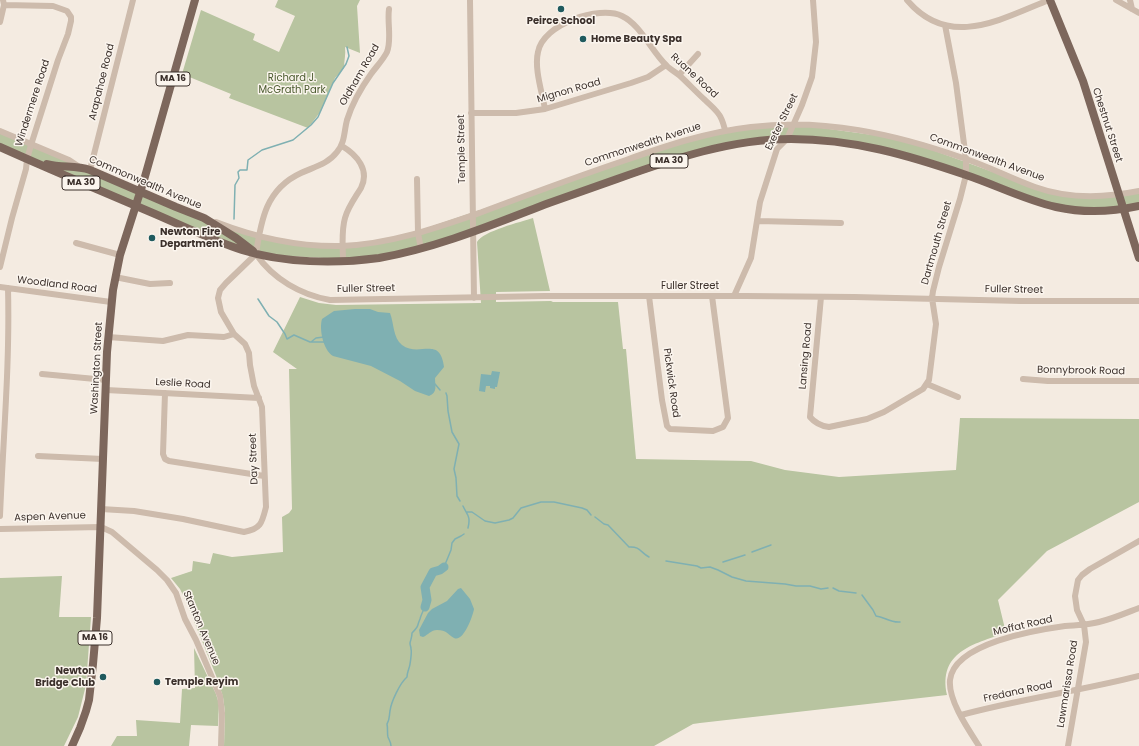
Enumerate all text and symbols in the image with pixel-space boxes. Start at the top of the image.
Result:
marker: Peirce School [556,4,566,14]
place label: Peirce School [527,15,595,27]
place label: Home Beauty Spa [591,33,682,45]
marker: Home Beauty Spa [578,34,588,44]
street label: Oldham Road [338,42,382,108]
street label: Arapahoe Road [87,43,117,121]
street label: Ruane Road [668,51,720,101]
street label: Windermere Road [13,58,53,148]
road number: MA 16 [156,72,190,86]
park label: Richard J. McGrath Park [258,72,326,96]
street label: Mignon Road [536,76,602,106]
street label: Chestnut Street [1089,86,1125,164]
street label: Exeter Street [763,92,801,152]
street label: Temple Street [455,114,469,184]
street label: Commonwealth Avenue [583,121,703,169]
street label: Commonwealth Avenue [928,132,1046,184]
street label: Commonwealth Avenue [87,154,203,212]
road number: MA 30 [650,154,688,168]
road number: MA 30 [62,176,100,190]
street label: Dartmouth Street [919,200,955,286]
place label: Newton Fire Department [160,226,223,250]
marker: Newton Fire Department [147,233,157,243]
street label: Woodland Road [16,274,98,296]
street label: Fuller Street [661,280,719,292]
street label: Fuller Street [337,282,395,296]
street label: Fuller Street [985,283,1043,297]
street label: Washington Street [89,322,105,414]
street label: Lansing Road [797,322,815,390]
street label: Pickwick Road [660,347,682,419]
street label: Bonnybrook Road [1037,364,1125,378]
street label: Leslie Road [155,377,211,391]
street label: Day Street [247,433,261,485]
street label: Aspen Avenue [14,510,86,524]
street label: Stanton Avenue [180,589,222,667]
street label: Moffat Road [992,613,1054,639]
road number: MA 16 [78,631,112,645]
street label: Lawmarissa Road [1055,639,1081,729]
place label: Newton Bridge Club [35,665,95,688]
marker: Newton Bridge Club [98,672,108,682]
place label: Temple Reyim [165,676,238,688]
marker: Temple Reyim [152,677,162,687]
street label: Fredana Road [982,679,1054,705]

